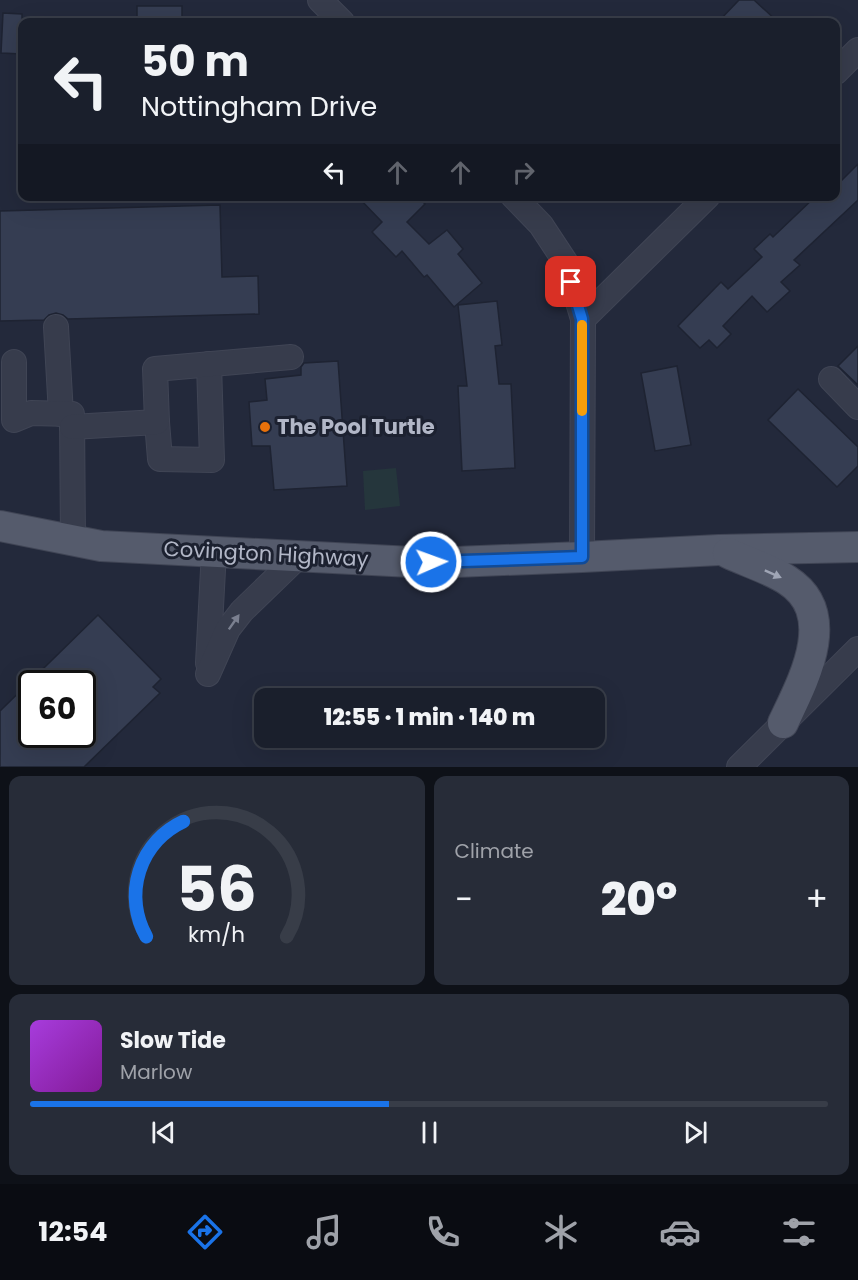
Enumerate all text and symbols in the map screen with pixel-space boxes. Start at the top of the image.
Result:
text: 50 m [141,32,249,91]
icon: left [42,42,120,120]
text: Nottingham Drive [141,88,377,125]
icon: left [318,156,351,189]
icon: ahead [381,156,414,189]
icon: ahead [444,156,477,189]
icon: right [507,156,540,189]
pin [545,256,596,307]
icon: arrive [554,265,587,298]
place label: The Pool Turtle [277,412,435,441]
marker: The Pool Turtle [258,420,272,434]
position arrow [399,530,463,594]
street label: Covington Highway [163,534,369,573]
one-way arrow [764,569,781,578]
one-way arrow [228,614,240,630]
speed limit sign: 60 [18,670,96,748]
text: 12:55 · 1 min · 140 m [324,702,535,733]
text: Climate [455,837,534,865]
text: 56 [177,845,257,933]
text: 20° [601,868,677,931]
text: − [455,876,473,923]
text: + [805,876,828,923]
text: km/h [188,920,245,951]
text: Slow Tide [120,1025,226,1056]
text: Marlow [120,1058,192,1086]
icon: previous [147,1116,180,1149]
icon: pause [413,1116,446,1149]
icon: next [679,1116,712,1149]
icon: directions [184,1211,226,1253]
icon: music [303,1211,345,1253]
icon: phone [422,1211,464,1253]
icon: climate [540,1211,582,1253]
icon: car [659,1211,701,1253]
icon: filters [778,1211,820,1253]
text: 12:54 [38,1213,107,1250]

